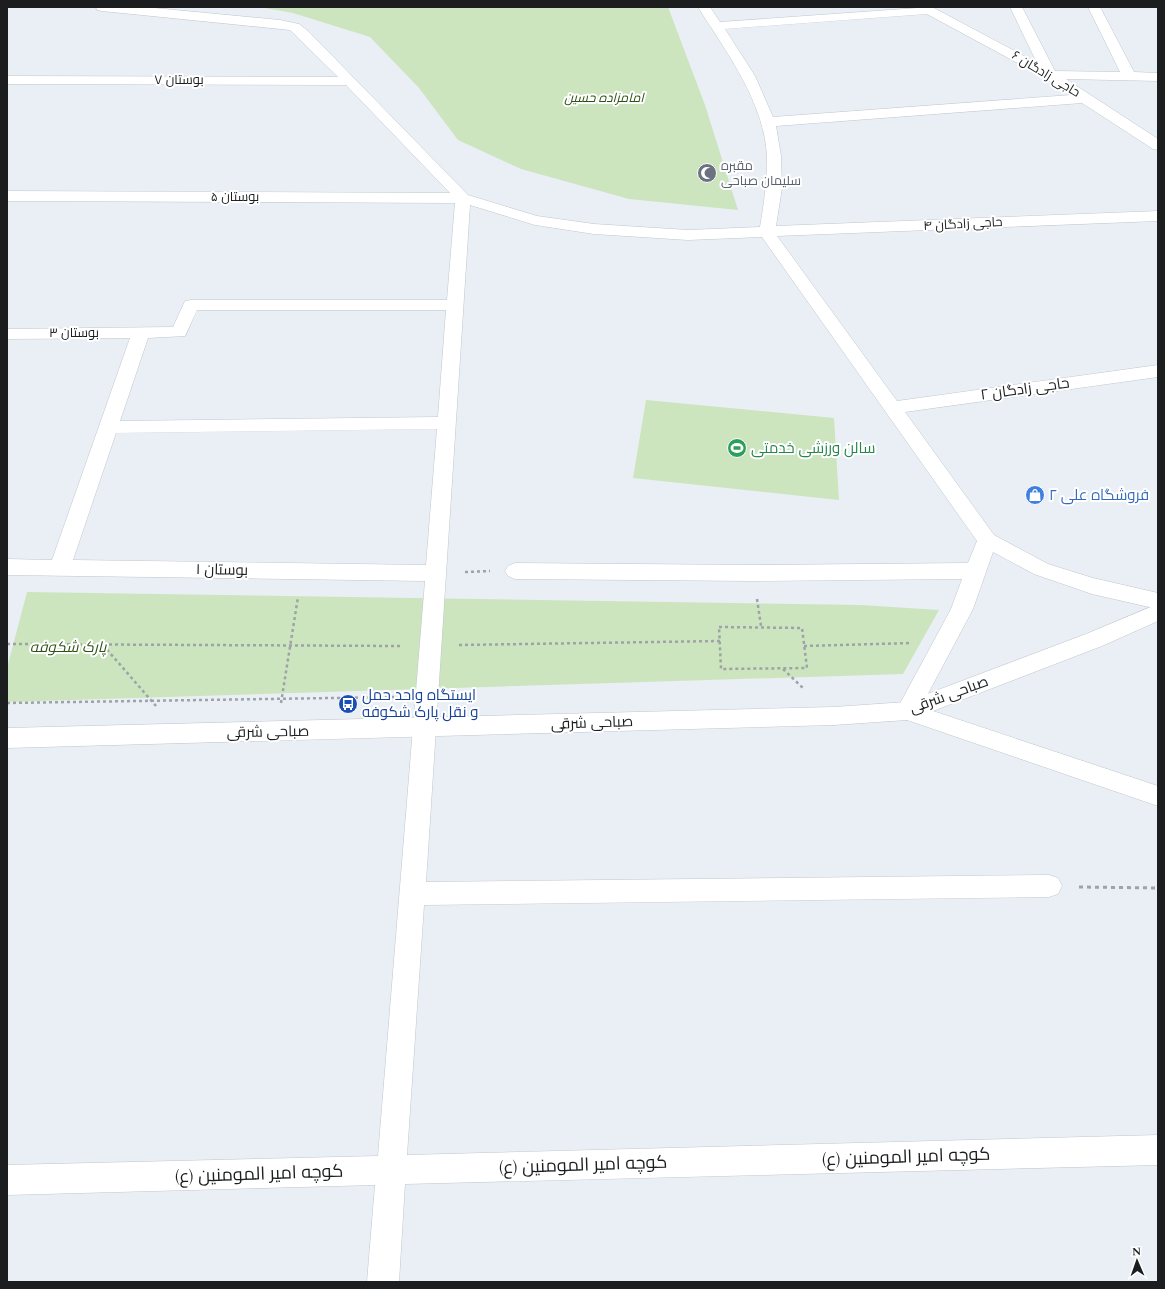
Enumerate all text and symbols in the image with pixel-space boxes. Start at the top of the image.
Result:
street label: حاجی زادگان ۶ [1008,46,1084,102]
street label: بوستان ۷ [154,70,204,90]
park label: امامزاده حسین [564,88,645,108]
place label: مقبره سلیمان صباحی [721,156,801,191]
mosque icon: مقبره سلیمان صباحی [696,162,718,184]
street label: بوستان ۵ [211,187,259,207]
street label: حاجی زادگان ۴ [923,212,1003,236]
street label: بوستان ۳ [49,323,99,343]
street label: حاجی زادگان ۲ [979,371,1071,407]
sports icon: سالن ورزشی خدمتی [726,437,748,459]
place label: سالن ورزشی خدمتی [751,437,875,460]
shop icon: فروشگاه علی ۲ [1024,484,1046,506]
place label: فروشگاه علی ۲ [1049,484,1149,507]
street label: بوستان ۱ [196,558,248,582]
park label: پارک شکوفه [30,636,107,659]
street label: صباحی شرقی [906,670,992,720]
place label: ایستگاه واحد حمل و نقل پارک شکوفه [362,684,478,724]
bus stop icon: ایستگاه واحد حمل و نقل پارک شکوفه [337,693,359,715]
street label: صباحی شرقی [550,710,634,736]
street label: صباحی شرقی [227,720,309,744]
street label: کوچه امیر المومنین (ع) [821,1141,991,1173]
street label: کوچه امیر المومنین (ع) [498,1149,668,1181]
street label: کوچه امیر المومنین (ع) [174,1158,344,1190]
north arrow [1117,1241,1157,1281]
text: N [1132,1243,1141,1260]

